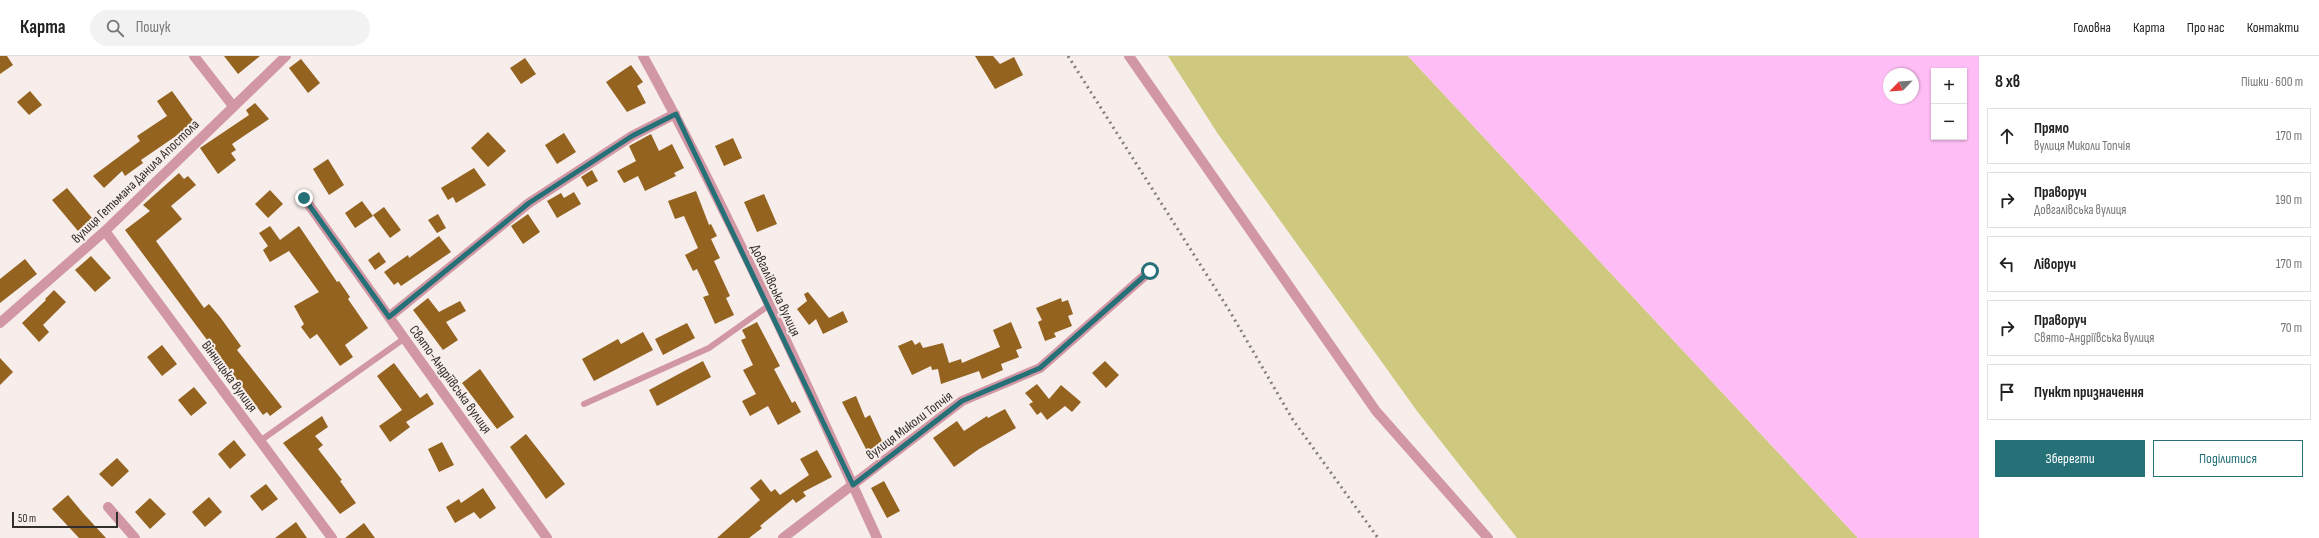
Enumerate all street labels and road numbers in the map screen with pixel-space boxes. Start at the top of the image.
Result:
street label: вулиця Гетьмана Данила Апостола [68,116,203,247]
street label: Довгалівська вулиця [747,242,804,339]
street label: Свято-Андріївська вулиця [406,322,496,437]
street label: Вінницька вулиця [198,337,261,415]
street label: вулиця Миколи Топчія [863,387,956,463]

